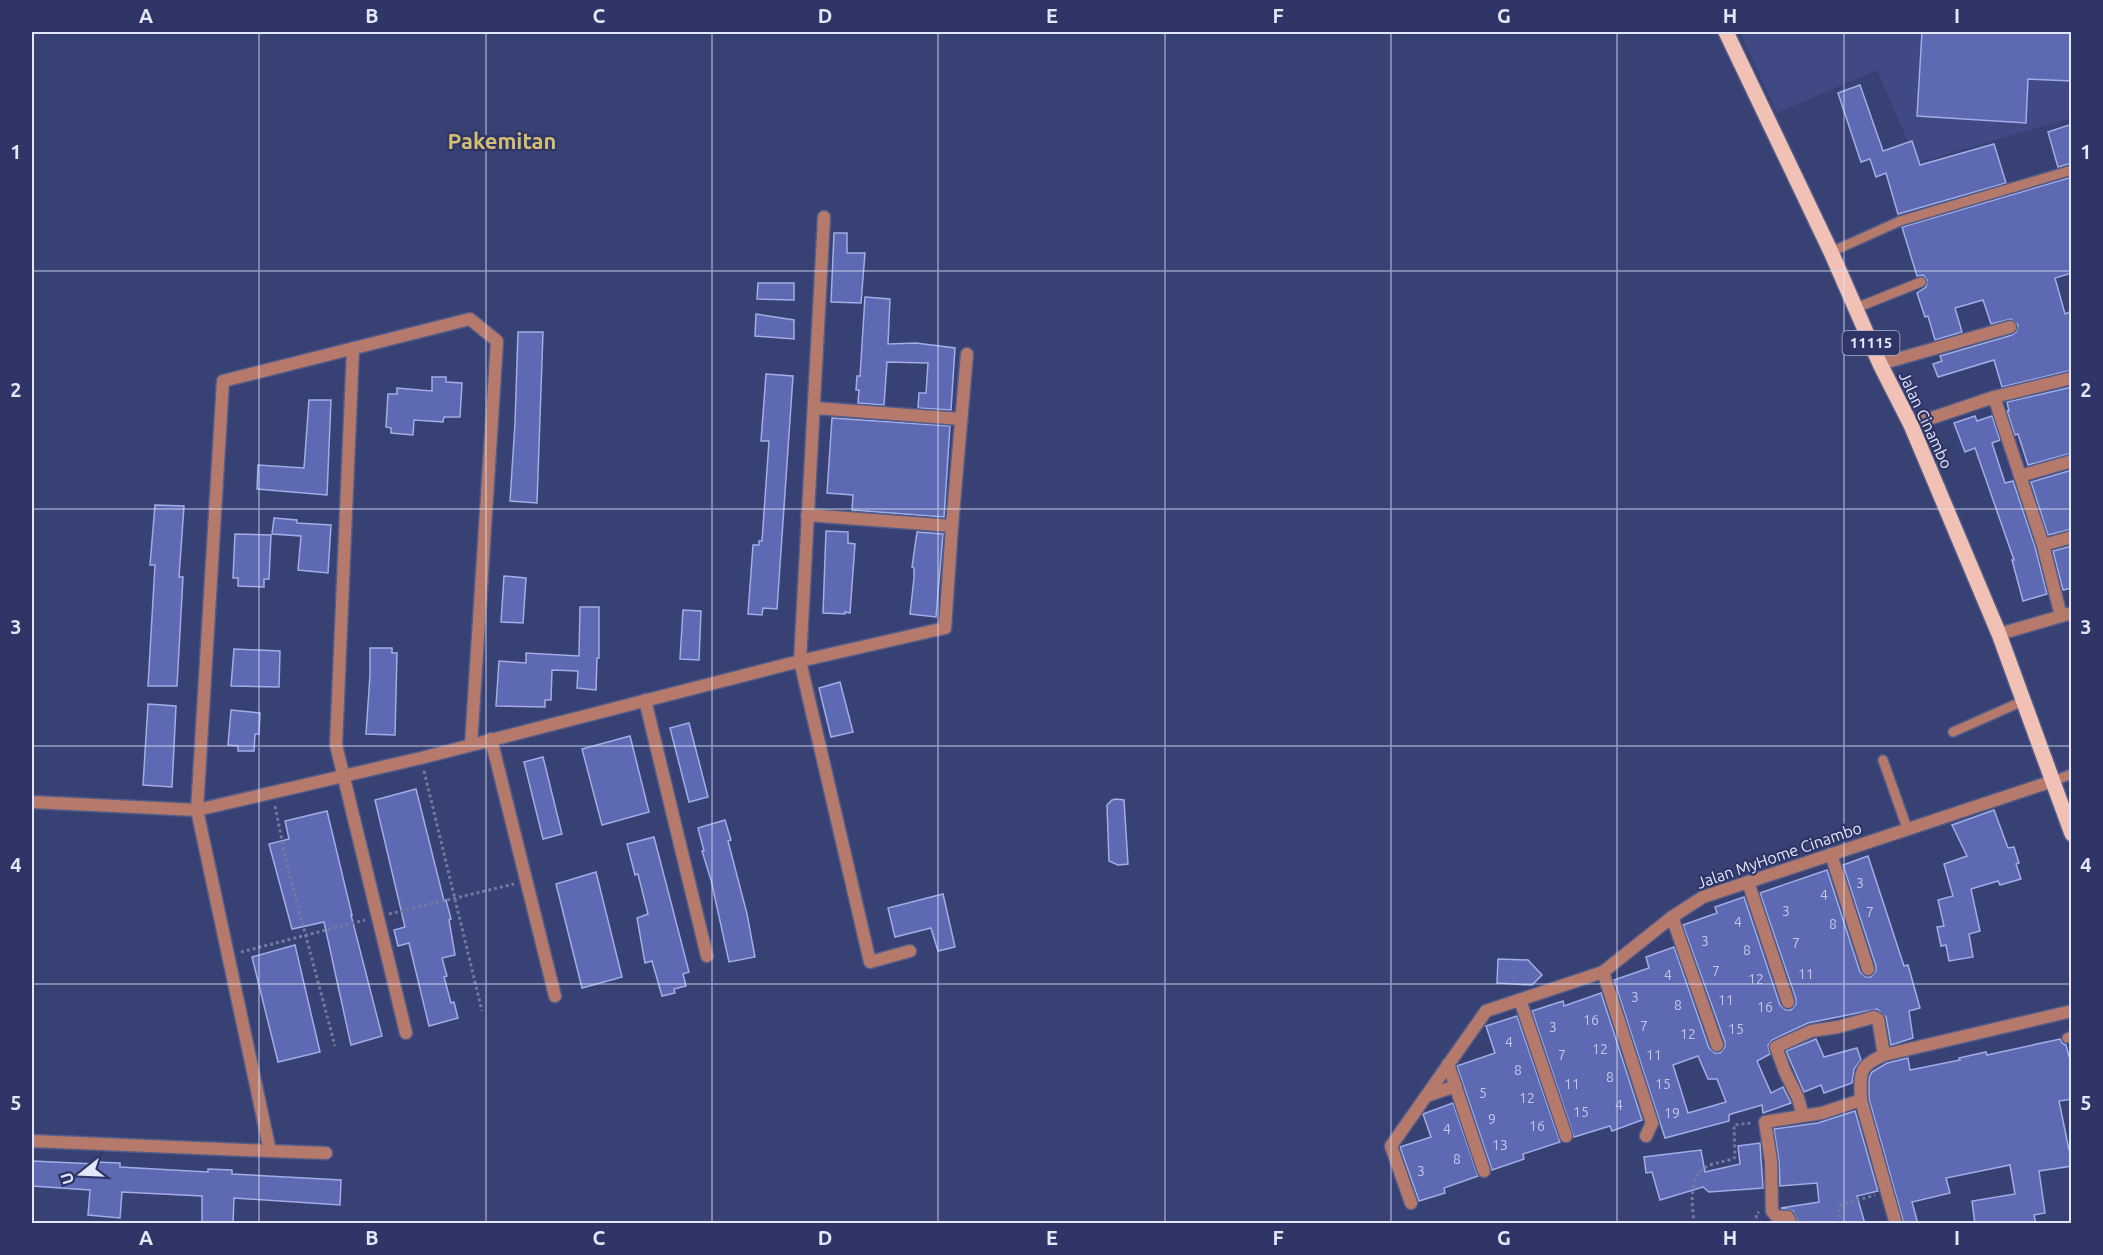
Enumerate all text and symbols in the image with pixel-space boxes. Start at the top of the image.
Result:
text: A [139,4,153,27]
text: B [365,4,379,27]
text: C [593,4,606,27]
text: D [818,4,832,27]
text: E [1046,4,1058,27]
text: F [1272,4,1284,27]
text: G [1497,4,1511,27]
text: H [1723,4,1737,27]
text: I [1954,4,1960,27]
district label: Pakemitan [448,128,556,153]
text: 1 [10,140,22,163]
text: 1 [2080,140,2092,163]
road number: 11115 [1842,331,1900,355]
street label: Jalan Cinambo [1896,369,1956,471]
text: 2 [10,378,22,401]
text: 2 [2080,378,2092,401]
text: 3 [10,615,22,638]
text: 3 [2080,615,2092,638]
street label: Jalan MyHome Cinambo [1694,818,1864,892]
text: 4 [10,853,22,876]
text: 4 [2080,853,2092,876]
house number: 3 [1856,875,1864,891]
house number: 4 [1820,887,1828,903]
house number: 3 [1782,903,1790,919]
house number: 7 [1866,904,1874,920]
house number: 4 [1734,914,1742,930]
house number: 8 [1829,916,1837,932]
house number: 3 [1701,933,1709,949]
house number: 7 [1792,935,1800,951]
house number: 8 [1743,942,1751,958]
house number: 7 [1712,963,1720,979]
house number: 11 [1798,966,1814,982]
house number: 4 [1664,967,1672,983]
house number: 12 [1748,971,1764,987]
house number: 3 [1631,989,1639,1005]
house number: 11 [1718,992,1734,1008]
house number: 8 [1674,997,1682,1013]
house number: 16 [1757,999,1773,1015]
house number: 16 [1583,1012,1599,1028]
house number: 7 [1640,1018,1648,1034]
house number: 3 [1549,1019,1557,1035]
house number: 15 [1728,1021,1744,1037]
house number: 12 [1680,1026,1696,1042]
house number: 4 [1505,1034,1513,1050]
house number: 12 [1592,1041,1608,1057]
house number: 7 [1558,1047,1566,1063]
house number: 11 [1646,1047,1662,1063]
house number: 8 [1514,1062,1522,1078]
house number: 8 [1606,1069,1614,1085]
house number: 11 [1564,1076,1580,1092]
house number: 15 [1655,1076,1671,1092]
house number: 5 [1479,1085,1487,1101]
house number: 12 [1519,1090,1535,1106]
text: 5 [10,1091,22,1114]
text: 5 [2080,1091,2092,1114]
house number: 4 [1615,1097,1623,1113]
house number: 15 [1573,1104,1589,1120]
house number: 19 [1664,1105,1680,1121]
house number: 9 [1488,1111,1496,1127]
house number: 16 [1529,1118,1545,1134]
house number: 4 [1443,1121,1451,1137]
house number: 13 [1492,1137,1508,1153]
north arrow [51,1144,111,1204]
house number: 8 [1453,1151,1461,1167]
house number: 3 [1417,1163,1425,1179]
text: U [56,1171,77,1187]
text: A [139,1226,153,1249]
text: B [365,1226,379,1249]
text: C [593,1226,606,1249]
text: D [818,1226,832,1249]
text: E [1046,1226,1058,1249]
text: F [1272,1226,1284,1249]
text: G [1497,1226,1511,1249]
text: H [1723,1226,1737,1249]
text: I [1954,1226,1960,1249]

